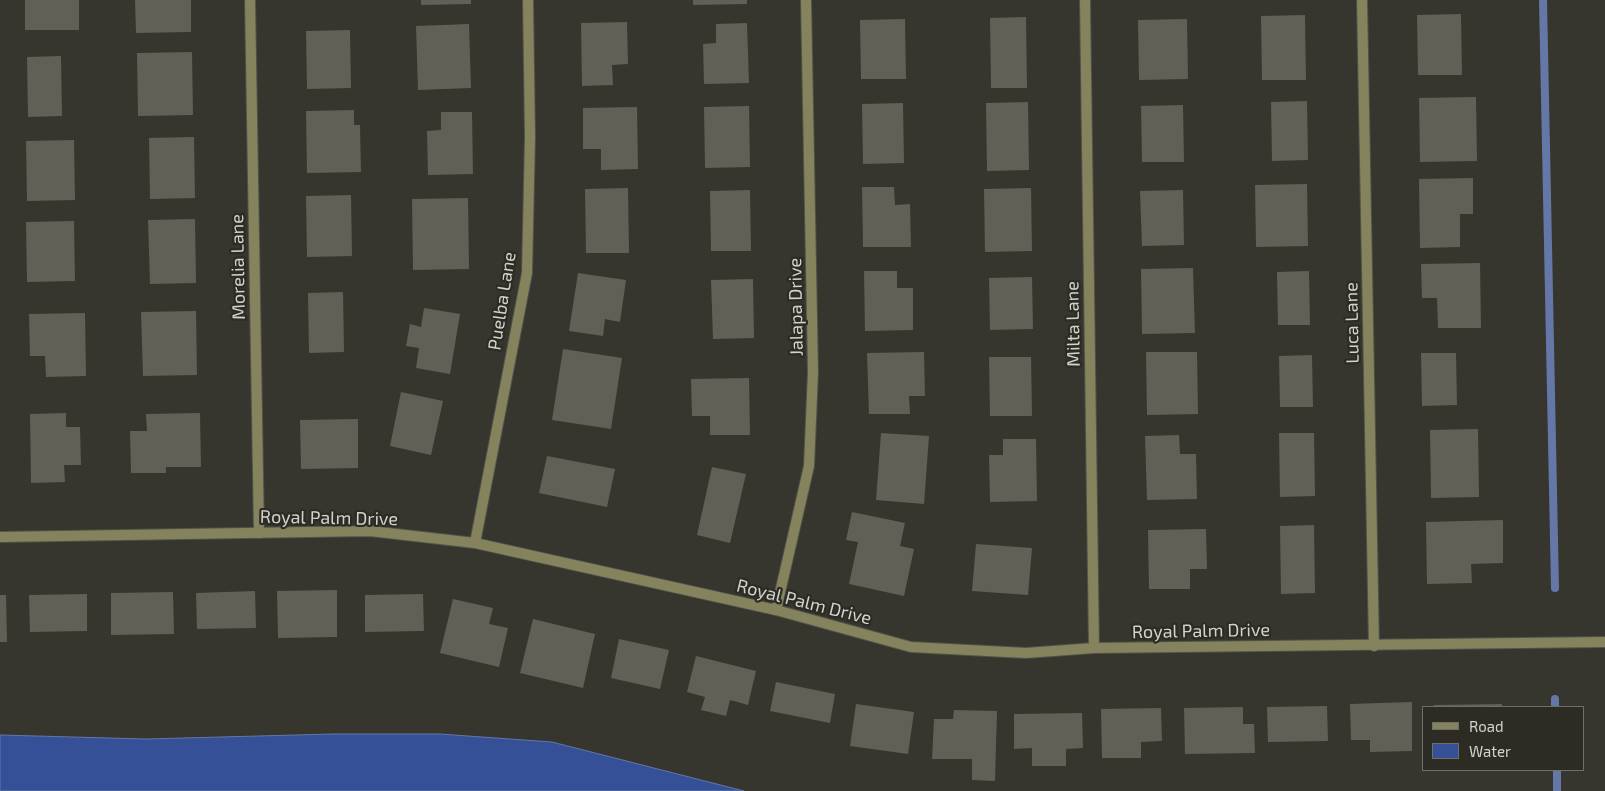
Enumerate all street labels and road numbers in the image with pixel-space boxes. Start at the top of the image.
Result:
street label: Morelia Lane [226,214,250,320]
street label: Puelba Lane [484,250,520,352]
street label: Jalapa Drive [784,258,808,356]
street label: Milta Lane [1061,281,1085,367]
street label: Luca Lane [1340,282,1364,364]
street label: Royal Palm Drive [260,506,398,530]
street label: Royal Palm Drive [734,575,874,629]
street label: Royal Palm Drive [1132,619,1270,643]

